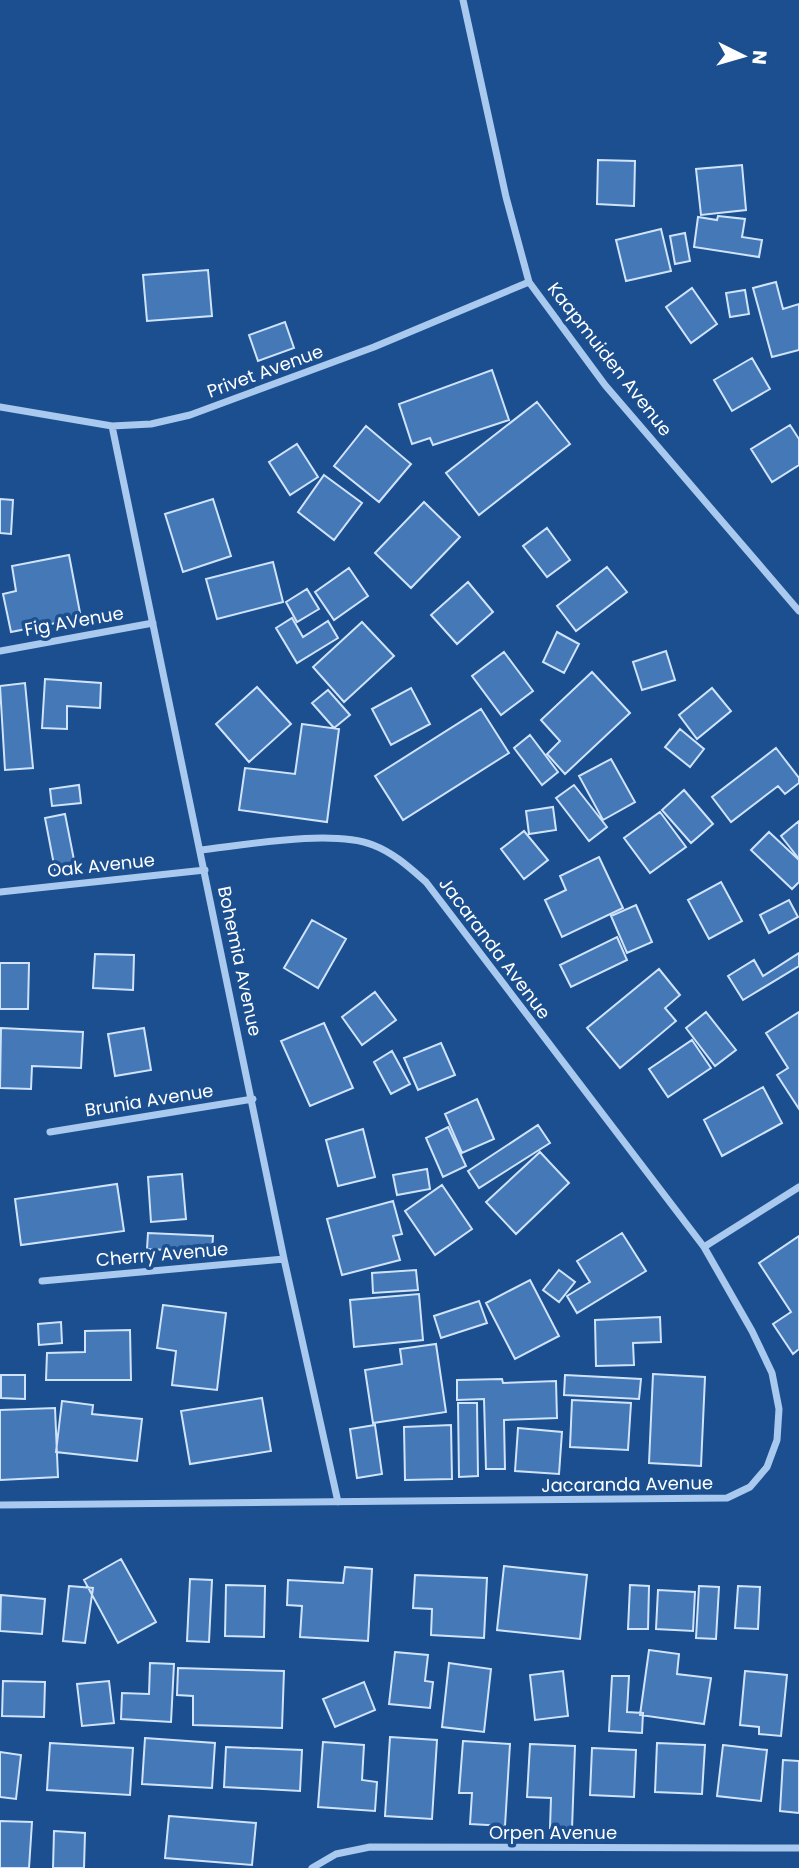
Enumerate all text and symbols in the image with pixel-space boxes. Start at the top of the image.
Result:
north arrow [708,21,778,91]
text: N [745,49,774,66]
street label: Kaapmuiden Avenue [542,277,678,441]
street label: Privet Avenue [204,338,326,404]
street label: Fig AVenue [23,600,125,642]
street label: Oak Avenue [46,847,156,883]
street label: Jacaranda Avenue [433,872,557,1024]
street label: Bohemia Avenue [212,884,268,1038]
street label: Brunia Avenue [83,1078,215,1122]
street label: Cherry Avenue [95,1236,229,1272]
street label: Jacaranda Avenue [541,1470,713,1498]
street label: Orpen Avenue [489,1820,617,1845]

